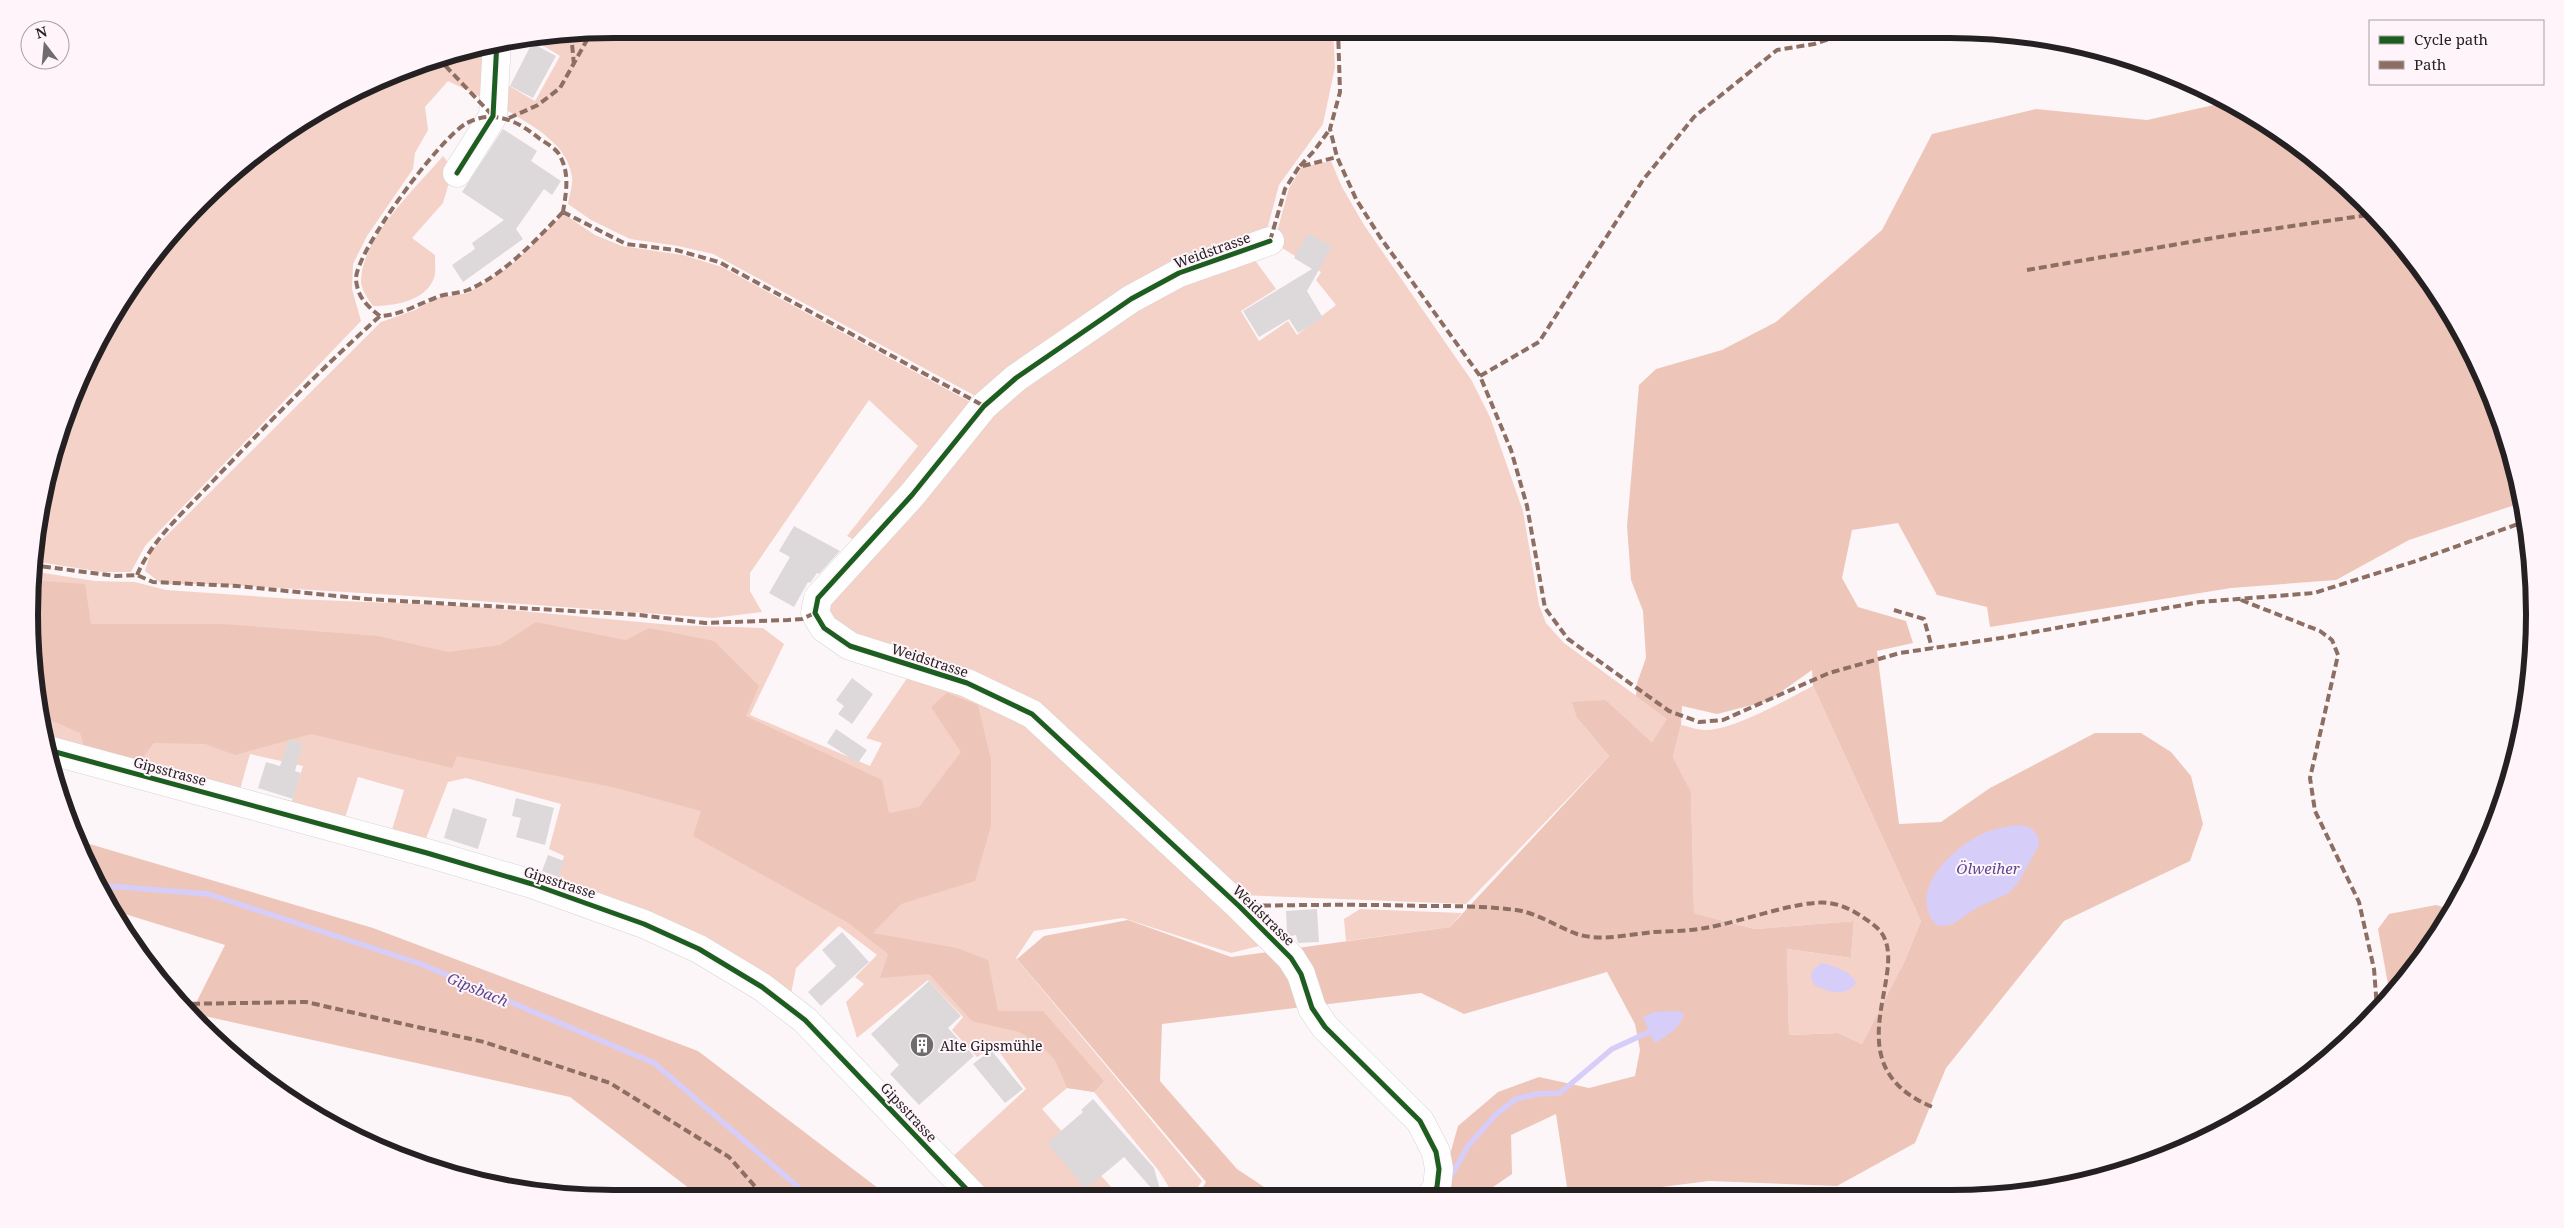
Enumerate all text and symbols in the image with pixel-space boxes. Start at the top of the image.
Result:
north arrow [20,20,70,70]
legend [2369,20,2544,85]
text: N [33,21,49,43]
text: Cycle path [2414,29,2489,49]
text: Path [2414,54,2447,74]
street label: Weidstrasse [1171,227,1253,273]
street label: Weidstrasse [889,639,971,681]
street label: Gipsstrasse [131,752,209,790]
water label: Ölweiher [1956,858,2021,878]
street label: Gipsstrasse [521,861,599,903]
street label: Weidstrasse [1229,880,1299,950]
water label: Gipsbach [444,967,512,1011]
building icon: Alte Gipsmühle [909,1032,935,1058]
place label: Alte Gipsmühle [940,1036,1043,1055]
street label: Gipsstrasse [876,1078,942,1146]

